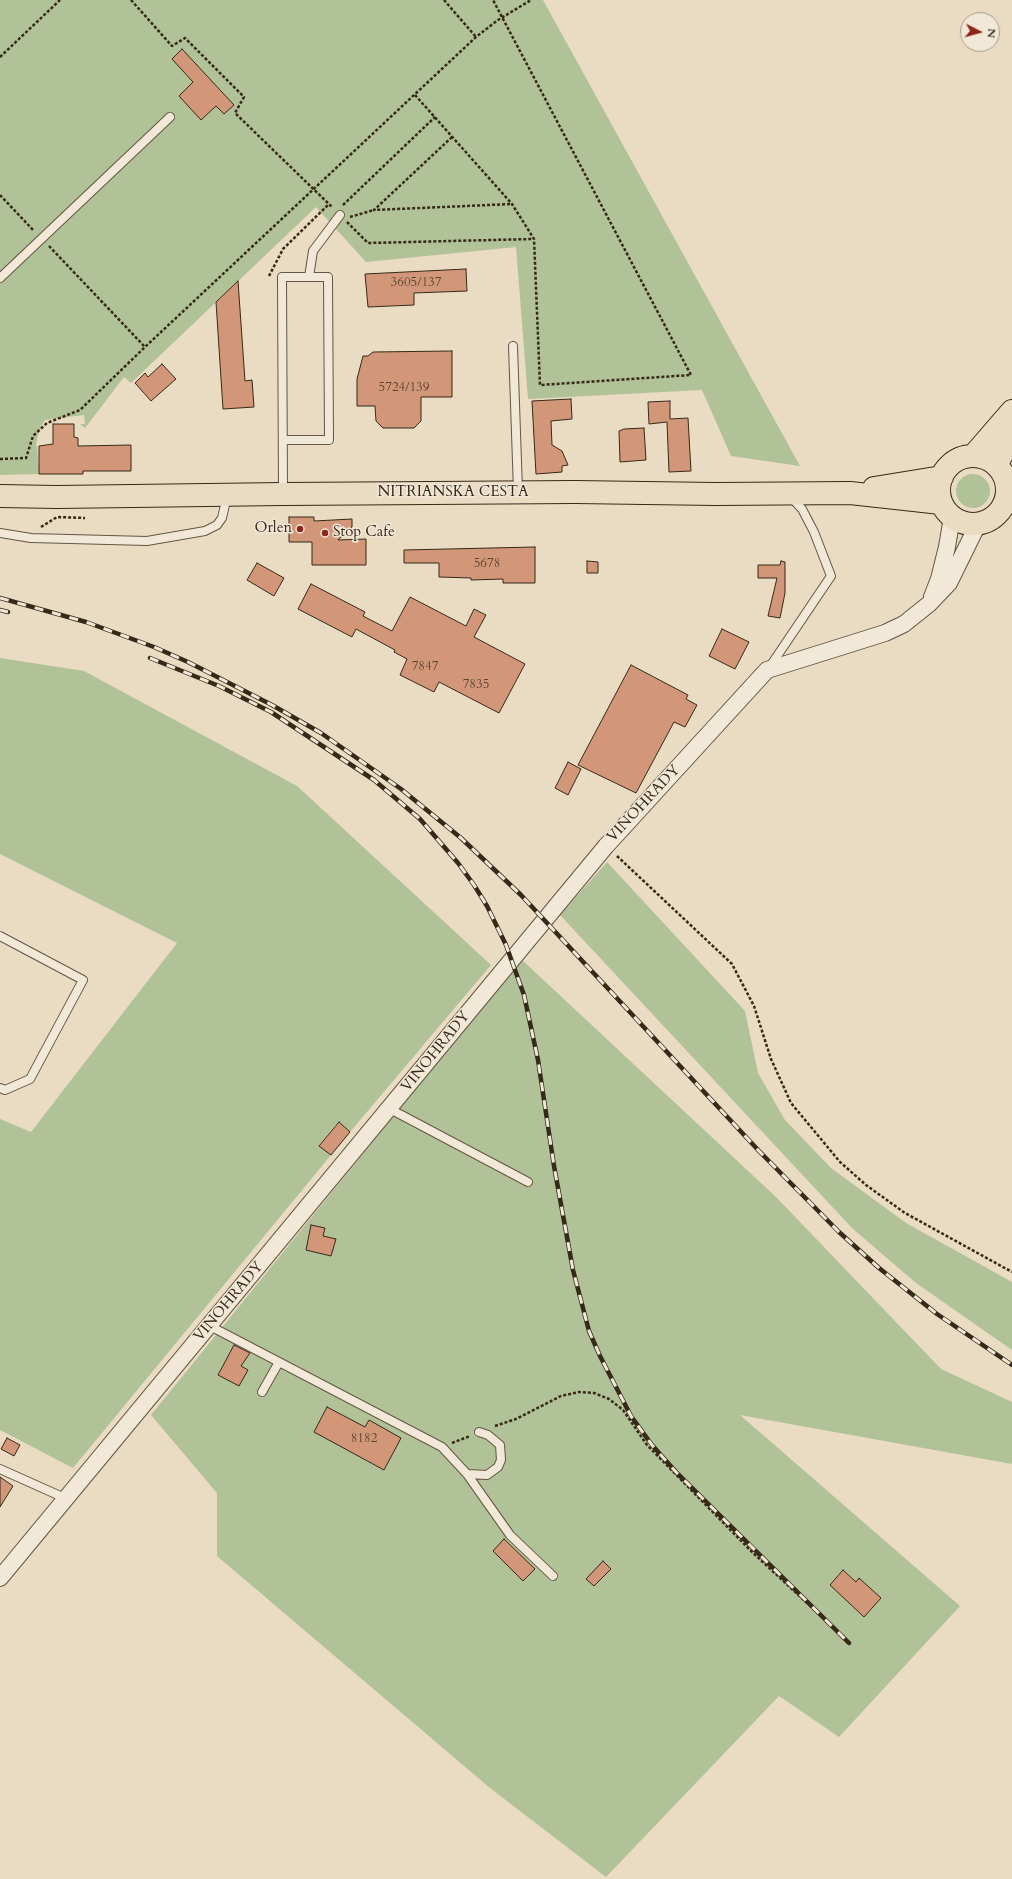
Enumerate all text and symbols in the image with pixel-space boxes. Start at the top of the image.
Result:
north arrow [960,12,1000,52]
text: N [983,28,999,39]
house number: 3605/137 [391,275,441,291]
house number: 5724/139 [379,380,429,396]
street label: NITRIANSKA CESTA [377,484,529,502]
place label: Orlen [254,520,292,538]
marker: Orlen [295,524,305,534]
place label: Stop Cafe [333,524,395,542]
marker: Stop Cafe [320,528,330,538]
house number: 5678 [474,556,500,572]
house number: 7847 [412,659,438,675]
house number: 7835 [463,677,489,693]
street label: VINOHRADY [604,762,684,846]
street label: VINOHRADY [398,1008,474,1096]
street label: VINOHRADY [190,1258,268,1346]
house number: 8182 [351,1431,377,1447]

